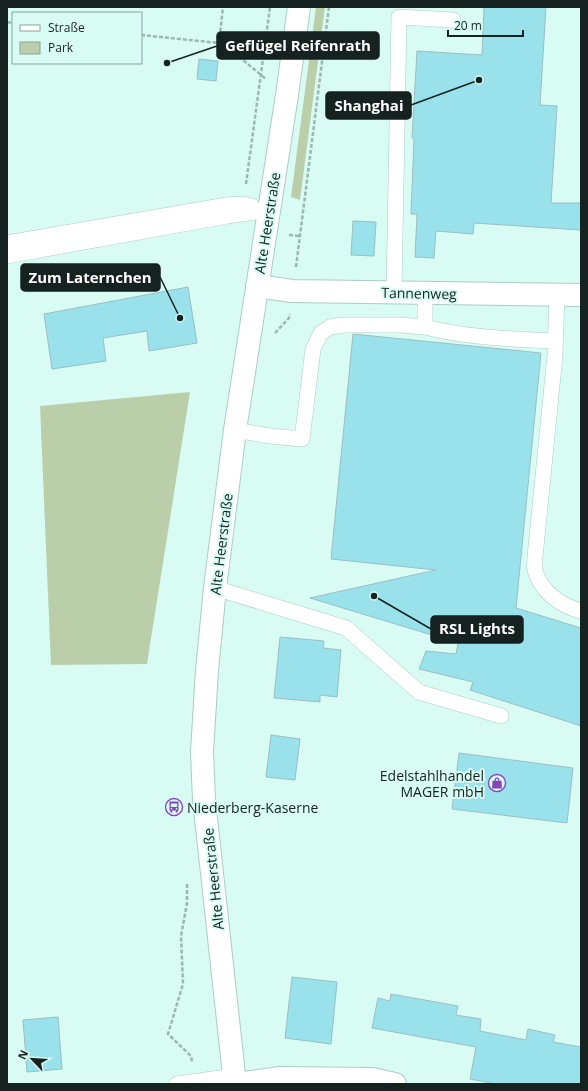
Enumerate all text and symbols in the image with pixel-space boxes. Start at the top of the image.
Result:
legend [12,12,142,64]
scale bar [448,12,523,38]
text: 20 m [454,17,482,34]
text: Straße [48,19,85,36]
callout: Geflügel Reifenrath [217,32,379,59]
text: Geflügel Reifenrath [225,35,371,55]
text: Park [48,39,74,56]
callout: Shanghai [326,92,411,119]
text: Shanghai [334,95,404,115]
street label: Alte Heerstraße [250,171,284,275]
callout: Zum Laternchen [21,264,160,291]
text: Zum Laternchen [28,267,152,287]
street label: Tannenweg [381,283,457,303]
street label: Alte Heerstraße [205,492,237,596]
callout: RSL Lights [431,616,523,643]
text: RSL Lights [439,618,515,638]
place label: Edelstahlhandel MAGER mbH [380,766,484,801]
shop icon: Edelstahlhandel MAGER mbH [487,773,507,793]
bus stop icon: Niederberg-Kaserne [164,797,184,817]
place label: Niederberg-Kaserne [187,798,319,817]
street label: Alte Heerstraße [198,827,228,931]
north arrow [12,1039,52,1079]
text: N [14,1047,31,1062]

